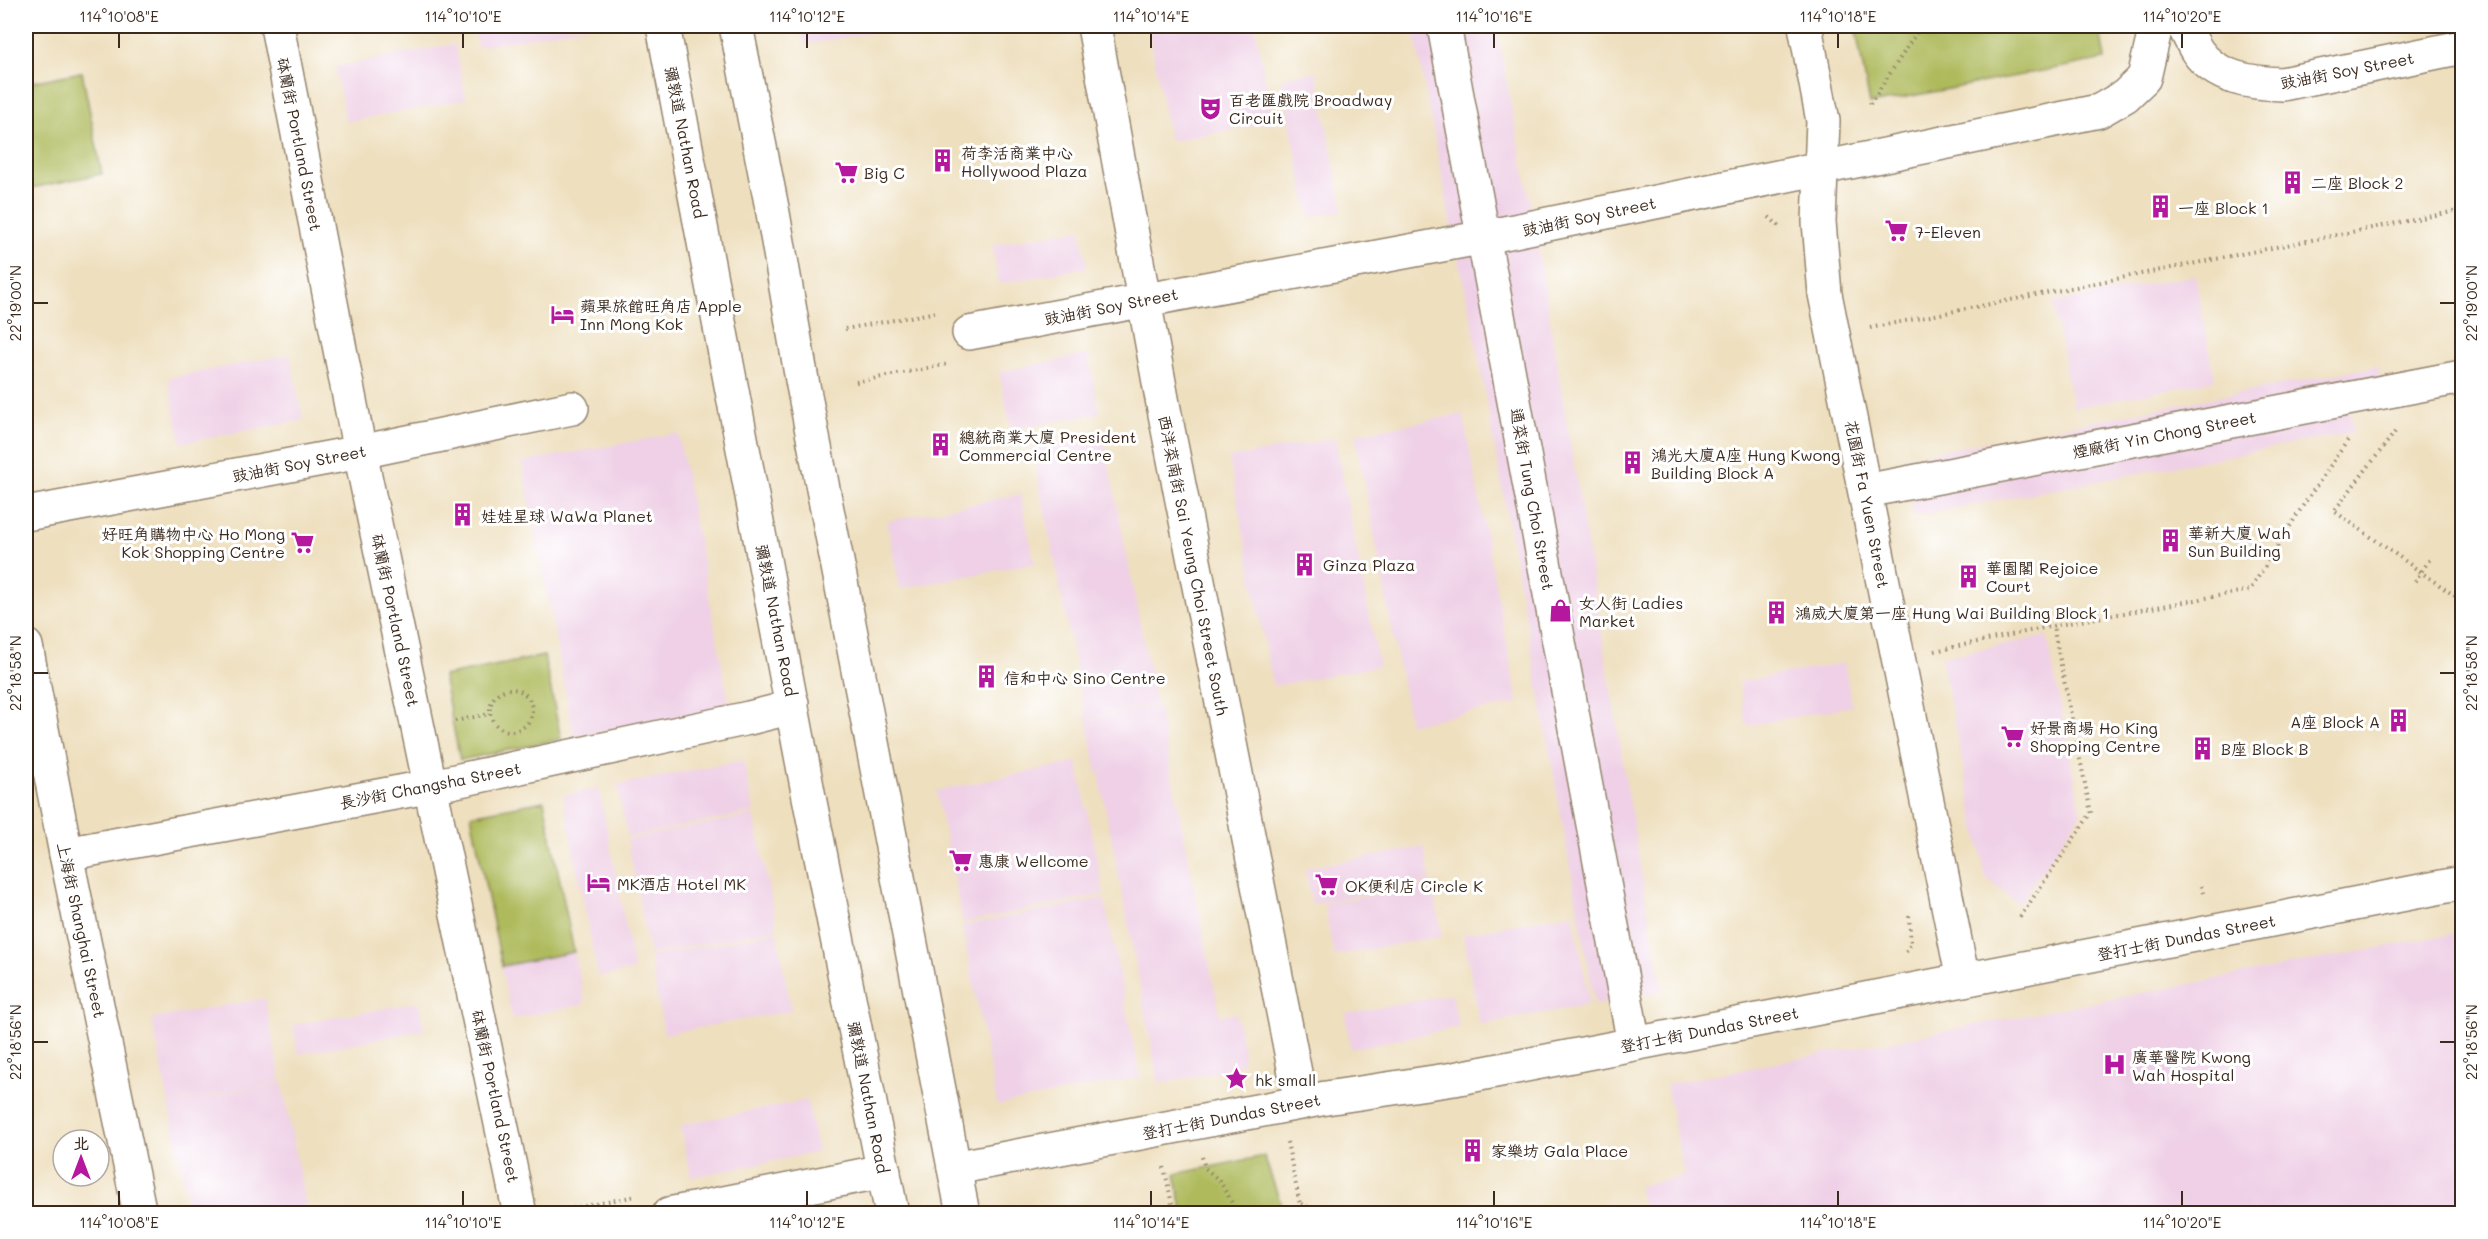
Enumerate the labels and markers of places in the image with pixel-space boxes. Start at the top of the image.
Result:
place label: 百老匯戲院 Broadway Circuit [1229,89,1392,128]
theatre icon: 百老匯戲院 Broadway Circuit [1198,95,1224,121]
place label: 荷李活商業中心 Hollywood Plaza [961,142,1088,181]
building icon: 荷李活商業中心 Hollywood Plaza [930,148,956,174]
supermarket icon: Big C [833,159,859,185]
place label: Big C [864,162,905,183]
building icon: 二座 Block 2 [2280,169,2306,195]
place label: 二座 Block 2 [2311,172,2404,193]
building icon: 一座 Block 1 [2147,194,2173,220]
place label: 一座 Block 1 [2178,197,2269,218]
supermarket icon: 7-Eleven [1884,218,1910,244]
place label: 7-Eleven [1915,221,1981,242]
place label: 蘋果旅館旺角店 Apple Inn Mong Kok [580,295,742,334]
hotel icon: 蘋果旅館旺角店 Apple Inn Mong Kok [549,301,575,327]
place label: 總統商業大廈 President Commercial Centre [959,426,1136,465]
building icon: 總統商業大廈 President Commercial Centre [928,432,954,458]
place label: 鴻光大廈A座 Hung Kwong Building Block A [1651,444,1840,483]
building icon: 鴻光大廈A座 Hung Kwong Building Block A [1620,450,1646,476]
building icon: 娃娃星球 WaWa Planet [450,502,476,528]
place label: 娃娃星球 WaWa Planet [481,505,653,526]
place label: 華新大廈 Wah Sun Building [2188,522,2290,561]
place label: 好旺角購物中心 Ho Mong Kok Shopping Centre [101,523,285,562]
building icon: 華新大廈 Wah Sun Building [2157,528,2183,554]
supermarket icon: 好旺角購物中心 Ho Mong Kok Shopping Centre [290,529,316,555]
building icon: Ginza Plaza [1292,551,1318,577]
place label: Ginza Plaza [1323,554,1415,575]
place label: 華園閣 Rejoice Court [1986,557,2098,596]
building icon: 華園閣 Rejoice Court [1955,563,1981,589]
place label: 女人街 Ladies Market [1579,592,1683,631]
shop icon: 女人街 Ladies Market [1548,598,1574,624]
building icon: 鴻威大廈第一座 Hung Wai Building Block 1 [1764,599,1790,625]
place label: 鴻威大廈第一座 Hung Wai Building Block 1 [1795,602,2109,623]
building icon: 信和中心 Sino Centre [973,664,999,690]
place label: 信和中心 Sino Centre [1004,667,1166,688]
building icon: A座 Block A [2385,708,2411,734]
place label: A座 Block A [2290,711,2380,732]
place label: 好景商場 Ho King Shopping Centre [2030,717,2161,756]
supermarket icon: 好景商場 Ho King Shopping Centre [1999,723,2025,749]
building icon: B座 Block B [2190,735,2216,761]
place label: B座 Block B [2221,738,2309,759]
supermarket icon: 惠康 Wellcome [947,847,973,873]
place label: 惠康 Wellcome [978,850,1089,871]
hotel icon: MK酒店 Hotel MK [586,870,612,896]
supermarket icon: OK便利店 Circle K [1314,872,1340,898]
place label: MK酒店 Hotel MK [617,873,746,894]
place label: OK便利店 Circle K [1345,875,1483,896]
place label: 廣華醫院 Kwong Wah Hospital [2132,1046,2251,1085]
hospital icon: 廣華醫院 Kwong Wah Hospital [2101,1052,2127,1078]
place icon: hk small [1224,1066,1250,1092]
place label: hk small [1255,1069,1316,1090]
building icon: 家樂坊 Gala Place [1460,1137,1486,1163]
place label: 家樂坊 Gala Place [1491,1140,1628,1161]

